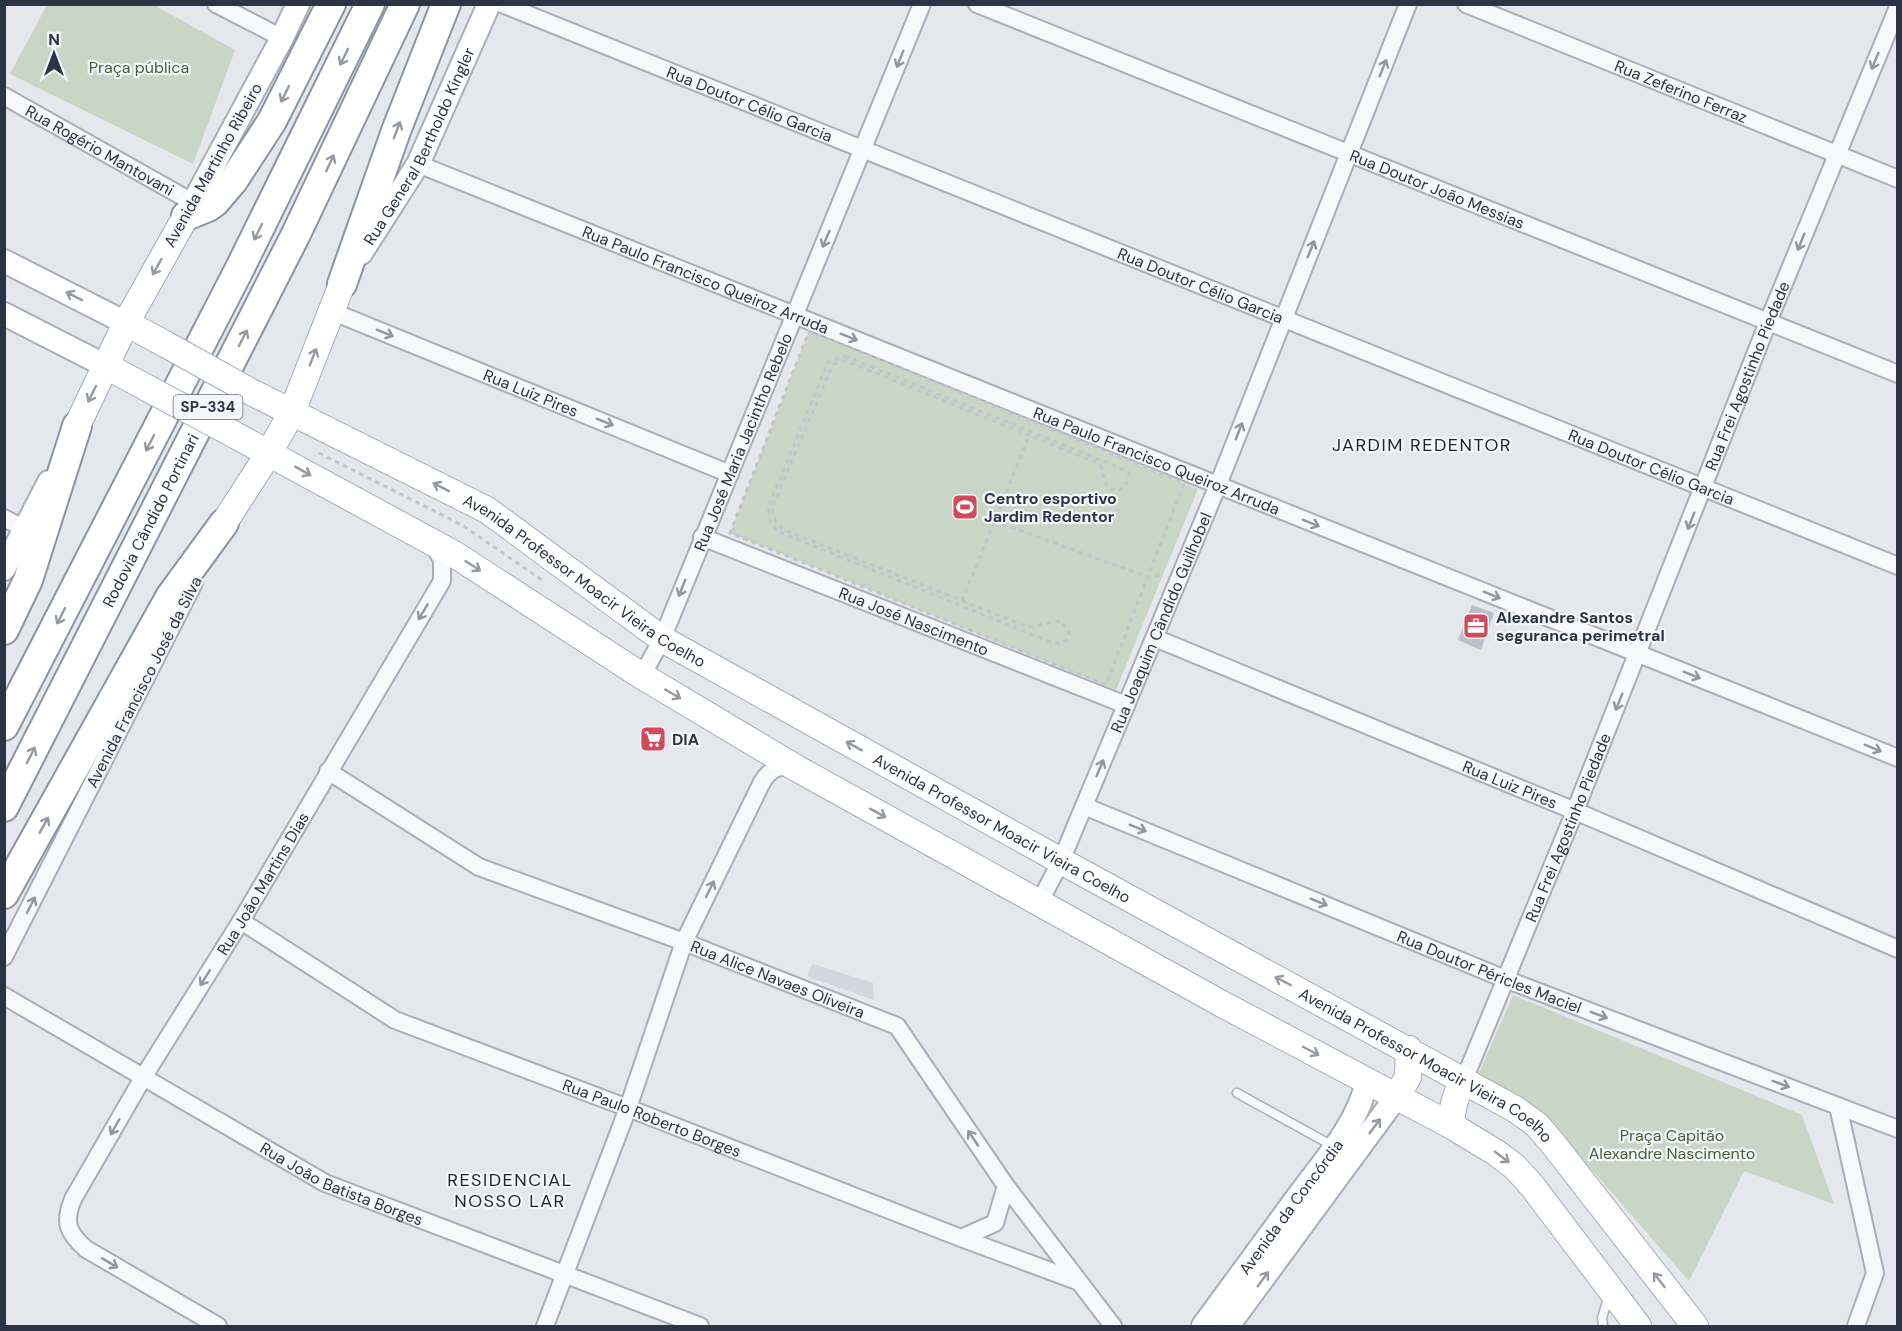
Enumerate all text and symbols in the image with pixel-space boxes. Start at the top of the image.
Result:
north arrow [24,24,84,84]
text: N [48,29,60,50]
street label: Rua General Bertholdo Kingler [358,44,479,249]
one-way arrow [338,48,350,66]
one-way arrow [894,49,905,68]
one-way arrow [1869,52,1880,70]
street label: Rua Zeferino Ferraz [1611,55,1751,127]
park label: Praça pública [89,57,189,78]
one-way arrow [1378,60,1389,78]
street label: Rua Doutor Célio Garcia [664,61,836,147]
street label: Avenida Martinho Ribeiro [159,79,267,251]
one-way arrow [279,85,291,103]
street label: Rua Rogério Mantovani [22,100,178,200]
one-way arrow [392,121,403,139]
street label: Rua Doutor João Messias [1347,144,1528,233]
one-way arrow [324,155,336,173]
street label: Rua Paulo Francisco Queiroz Arruda [579,221,832,338]
one-way arrow [251,222,263,240]
one-way arrow [820,230,831,248]
one-way arrow [1795,232,1806,250]
one-way arrow [1306,241,1317,259]
street label: Rua Doutor Célio Garcia [1114,242,1287,328]
one-way arrow [151,258,162,276]
street label: Rua Frei Agostinho Piedade [1700,278,1794,473]
one-way arrow [65,290,83,302]
one-way arrow [375,328,394,339]
one-way arrow [238,329,250,347]
street label: Rua José Maria Jacintho Rebelo [689,330,797,554]
one-way arrow [839,332,858,343]
one-way arrow [308,348,319,367]
street label: Rua Luiz Pires [480,364,581,421]
one-way arrow [86,384,98,402]
road number: SP-334 [174,395,242,419]
street label: Rua Paulo Francisco Queiroz Arruda [1030,402,1283,519]
one-way arrow [595,418,613,429]
one-way arrow [1234,422,1245,441]
street label: Rua Doutor Célio Garcia [1565,424,1737,510]
street label: Rodovia Cândido Portinari [97,430,203,610]
district label: JARDIM REDENTOR [1332,433,1512,457]
one-way arrow [144,434,156,451]
one-way arrow [294,465,311,477]
one-way arrow [433,481,451,492]
place label: Centro esportivo Jardim Redentor [984,488,1117,527]
street label: Avenida Professor Moacir Vieira Coelho [460,489,709,672]
sports icon: Centro esportivo Jardim Redentor [950,492,980,522]
street label: Rua Joaquim Cândido Guilhobel [1105,509,1216,736]
one-way arrow [1685,511,1696,529]
one-way arrow [1302,518,1320,529]
one-way arrow [464,561,481,573]
street label: Avenida Francisco José da Silva [81,573,207,791]
one-way arrow [676,578,687,597]
street label: Rua José Nascimento [836,582,992,660]
one-way arrow [1483,590,1501,601]
one-way arrow [417,603,429,620]
one-way arrow [55,607,66,625]
place label: Alexandre Santos seguranca perimetral [1496,607,1665,646]
office icon: Alexandre Santos seguranca perimetral [1461,611,1491,641]
one-way arrow [1682,670,1701,681]
one-way arrow [664,689,681,701]
one-way arrow [1613,692,1624,711]
supermarket icon: DIA [638,724,668,754]
place label: DIA [672,729,699,750]
street label: Rua Frei Agostinho Piedade [1520,730,1615,925]
one-way arrow [846,740,864,751]
one-way arrow [1863,743,1882,754]
one-way arrow [25,747,37,764]
street label: Avenida Professor Moacir Vieira Coelho [870,748,1134,908]
street label: Rua Luiz Pires [1460,755,1561,813]
one-way arrow [1095,760,1106,778]
street label: Rua João Martins Dias [212,808,314,959]
one-way arrow [868,808,886,819]
one-way arrow [39,816,50,834]
one-way arrow [1128,823,1147,834]
one-way arrow [704,881,716,899]
one-way arrow [26,896,37,914]
one-way arrow [1309,897,1327,908]
street label: Rua Doutor Péricles Maciel [1394,925,1585,1018]
street label: Rua Alice Navaes Oliveira [688,935,868,1023]
one-way arrow [199,969,211,986]
one-way arrow [1275,975,1292,987]
street label: Avenida Professor Moacir Vieira Coelho [1295,983,1558,1147]
one-way arrow [1589,1010,1608,1021]
one-way arrow [1302,1045,1319,1057]
street label: Rua Paulo Roberto Borges [560,1074,744,1162]
one-way arrow [1771,1080,1790,1091]
one-way arrow [108,1118,120,1135]
one-way arrow [1368,1118,1381,1134]
park label: Praça Capitão Alexandre Nascimento [1589,1125,1755,1164]
one-way arrow [967,1130,979,1147]
street label: Avenida da Concórdia [1234,1135,1348,1279]
street label: Rua João Batista Borges [256,1137,426,1230]
one-way arrow [1493,1150,1509,1163]
district label: RESIDENCIAL NOSSO LAR [447,1168,573,1213]
one-way arrow [101,1257,118,1269]
one-way arrow [1257,1272,1269,1288]
one-way arrow [1653,1273,1666,1289]

